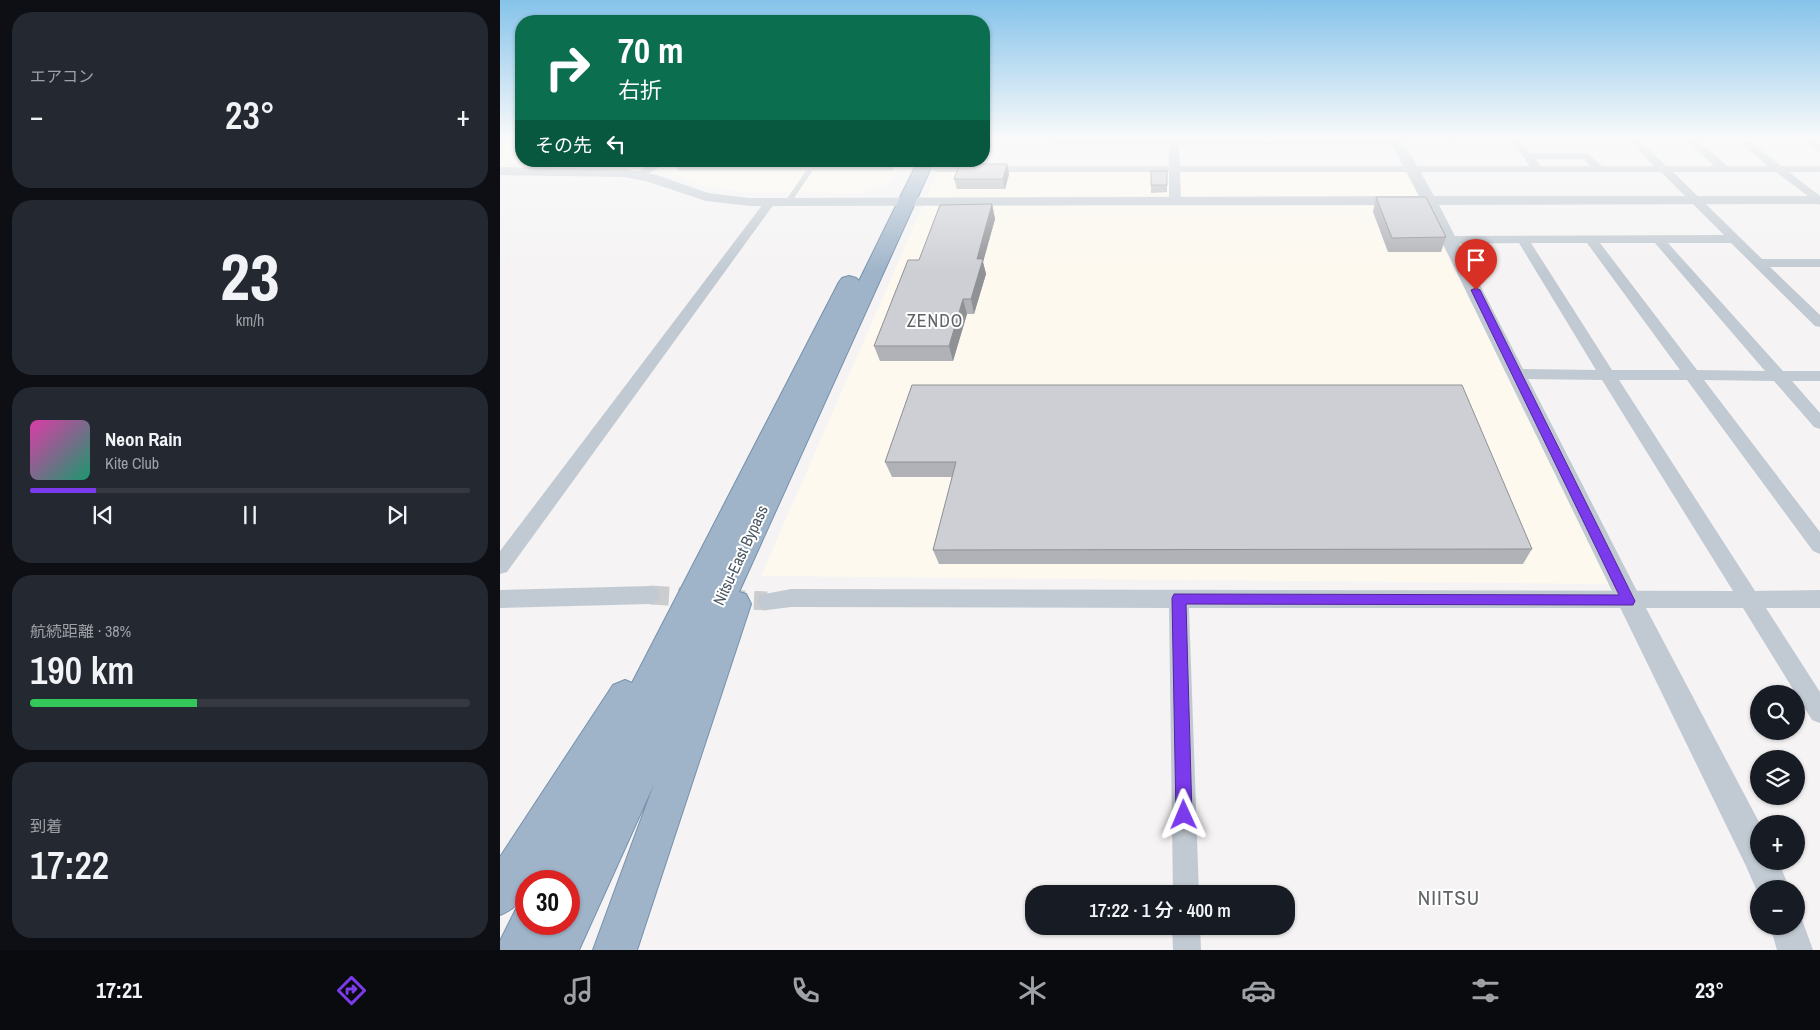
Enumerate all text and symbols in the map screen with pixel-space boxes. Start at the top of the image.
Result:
text: 70 m [618,27,683,74]
icon: right [535,35,600,100]
text: エアコン [30,65,94,87]
text: 右折 [618,75,662,105]
text: 23° [225,90,275,141]
text: − [30,97,43,135]
text: + [457,97,470,135]
icon: left [602,130,630,158]
text: その先 [535,132,592,158]
text: 23 [220,233,280,320]
pin [1455,239,1497,290]
icon: arrive [1462,246,1490,274]
district label: ZENDO [907,308,963,333]
text: km/h [236,309,264,331]
text: Neon Rain [105,426,182,452]
text: Kite Club [105,452,159,474]
icon: previous [89,501,117,529]
icon: pause [236,501,264,529]
icon: next [383,501,411,529]
street label: Nitsu-East Bypass [707,501,773,609]
text: 航続距離 · 38% [30,620,131,642]
text: 190 km [30,645,134,696]
map controls [1750,685,1805,935]
button: search [1750,685,1805,740]
button: layers [1750,750,1805,805]
position arrow [1157,788,1209,840]
text: 到着 [30,815,62,837]
button: + [1750,815,1805,870]
text: 17:22 [30,840,109,891]
speed limit sign: 30 [515,870,580,935]
button: − [1750,880,1805,935]
district label: NIITSU [1418,883,1480,912]
text: 17:22 · 1 分 · 400 m [1089,897,1231,923]
icon: directions [334,973,369,1008]
icon: music [561,973,596,1008]
icon: phone [788,973,823,1008]
icon: climate [1015,973,1050,1008]
icon: car [1241,973,1276,1008]
icon: filters [1468,973,1503,1008]
text: 17:21 [96,975,142,1005]
text: 23° [1695,975,1724,1005]

